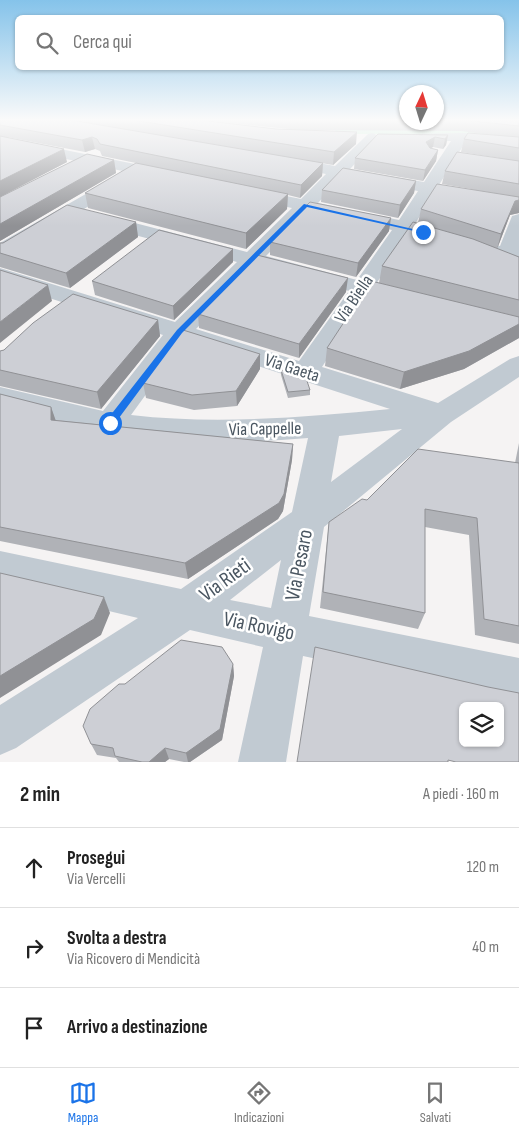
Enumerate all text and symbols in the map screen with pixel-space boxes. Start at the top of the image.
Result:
search box [15,15,504,70]
icon: search [33,29,61,57]
text: Cerca qui [73,31,132,54]
north arrow [399,85,444,130]
route end [412,221,435,244]
street label: Via Biella [330,271,378,327]
street label: Via Gaeta [262,349,322,387]
route start [99,412,122,435]
street label: Via Cappelle [228,418,302,440]
street label: Via Pesaro [280,527,318,603]
street label: Via Rieti [195,553,255,607]
street label: Via Rovigo [221,606,297,646]
map controls [459,702,504,747]
button: layers [459,702,504,747]
text: 2 min [20,782,60,807]
text: A piedi · 160 m [423,785,499,804]
text: Prosegui [67,847,125,870]
icon: ahead [20,854,48,882]
text: 120 m [467,858,499,877]
text: Via Vercelli [67,870,125,889]
text: Svolta a destra [67,927,167,950]
icon: right [20,934,48,962]
text: 40 m [472,938,499,957]
text: Via Ricovero di Mendicità [67,950,200,969]
icon: arrive [20,1014,48,1042]
text: Arrivo a destinazione [67,1016,208,1039]
tab: Mappa [68,1079,98,1126]
tab: Indicazioni [234,1079,284,1126]
tab: Salvati [420,1079,451,1126]

